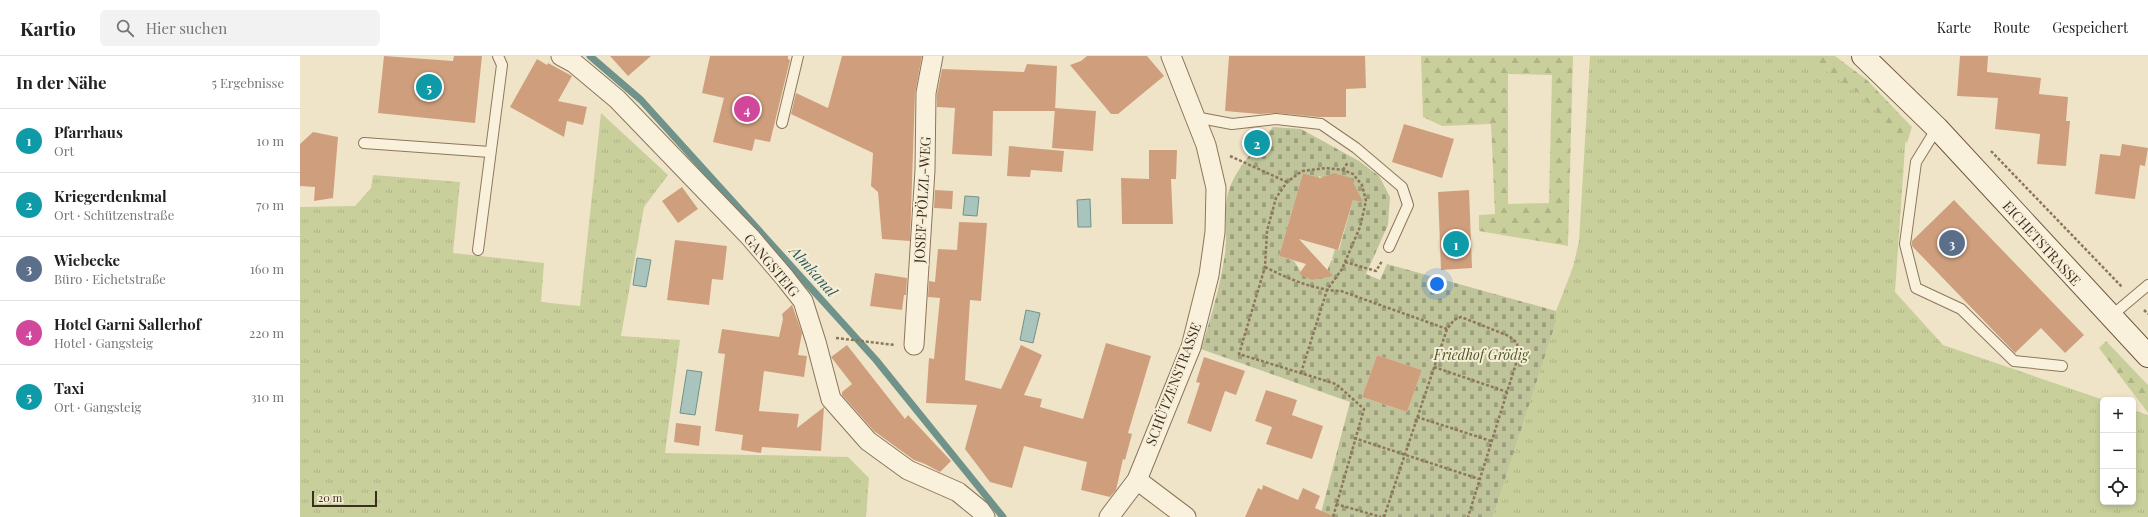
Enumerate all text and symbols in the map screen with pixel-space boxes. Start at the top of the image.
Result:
search box [100,10,380,46]
text: Kartio [20,15,76,41]
icon: search [114,17,136,39]
text: Hier suchen [146,18,227,38]
text: Karte [1937,18,1971,37]
text: Route [1993,18,2030,37]
text: Gespeichert [2052,18,2128,37]
text: In der Nähe [16,71,107,93]
pin: 5 [416,72,442,102]
text: 5 Ergebnisse [211,74,284,91]
pin: 4 [734,94,760,124]
text: Pfarrhaus [54,122,123,142]
pin: 2 [1244,128,1270,158]
text: 1 [27,132,31,149]
text: 10 m [257,132,284,149]
street label: JOSEF-PÖLZL-WEG [909,136,935,265]
text: Ort [54,142,74,159]
text: Kriegerdenkmal [54,186,167,206]
text: 2 [26,196,32,213]
text: 70 m [256,196,284,213]
street label: EICHETSTRASSE [1999,196,2085,290]
text: Ort · Schützenstraße [54,206,174,223]
pin: 3 [1939,228,1965,258]
street label: GANGSTEIG [740,229,804,301]
pin: 1 [1443,229,1469,259]
water label: Almkanal [784,240,843,301]
text: Wiebecke [54,250,120,270]
text: 3 [26,260,32,277]
text: 160 m [250,260,284,277]
text: Büro · Eichetstraße [54,270,166,287]
your location [1427,274,1447,294]
text: Hotel Garni Sallerhof [54,314,201,334]
street label: SCHÜTZENSTRASSE [1141,320,1205,448]
text: 4 [26,324,32,341]
text: 220 m [249,324,284,341]
text: Hotel · Gangsteig [54,334,153,351]
park label: Friedhof Grödig [1433,345,1530,364]
text: Taxi [54,378,84,398]
text: 5 [26,388,32,405]
text: 310 m [251,388,284,405]
map controls [2100,397,2136,505]
button: + [2100,397,2136,433]
text: Ort · Gangsteig [54,398,141,415]
button: − [2100,433,2136,469]
button: locate [2100,469,2136,505]
scale bar [312,489,377,508]
text: 20 m [318,490,342,505]

